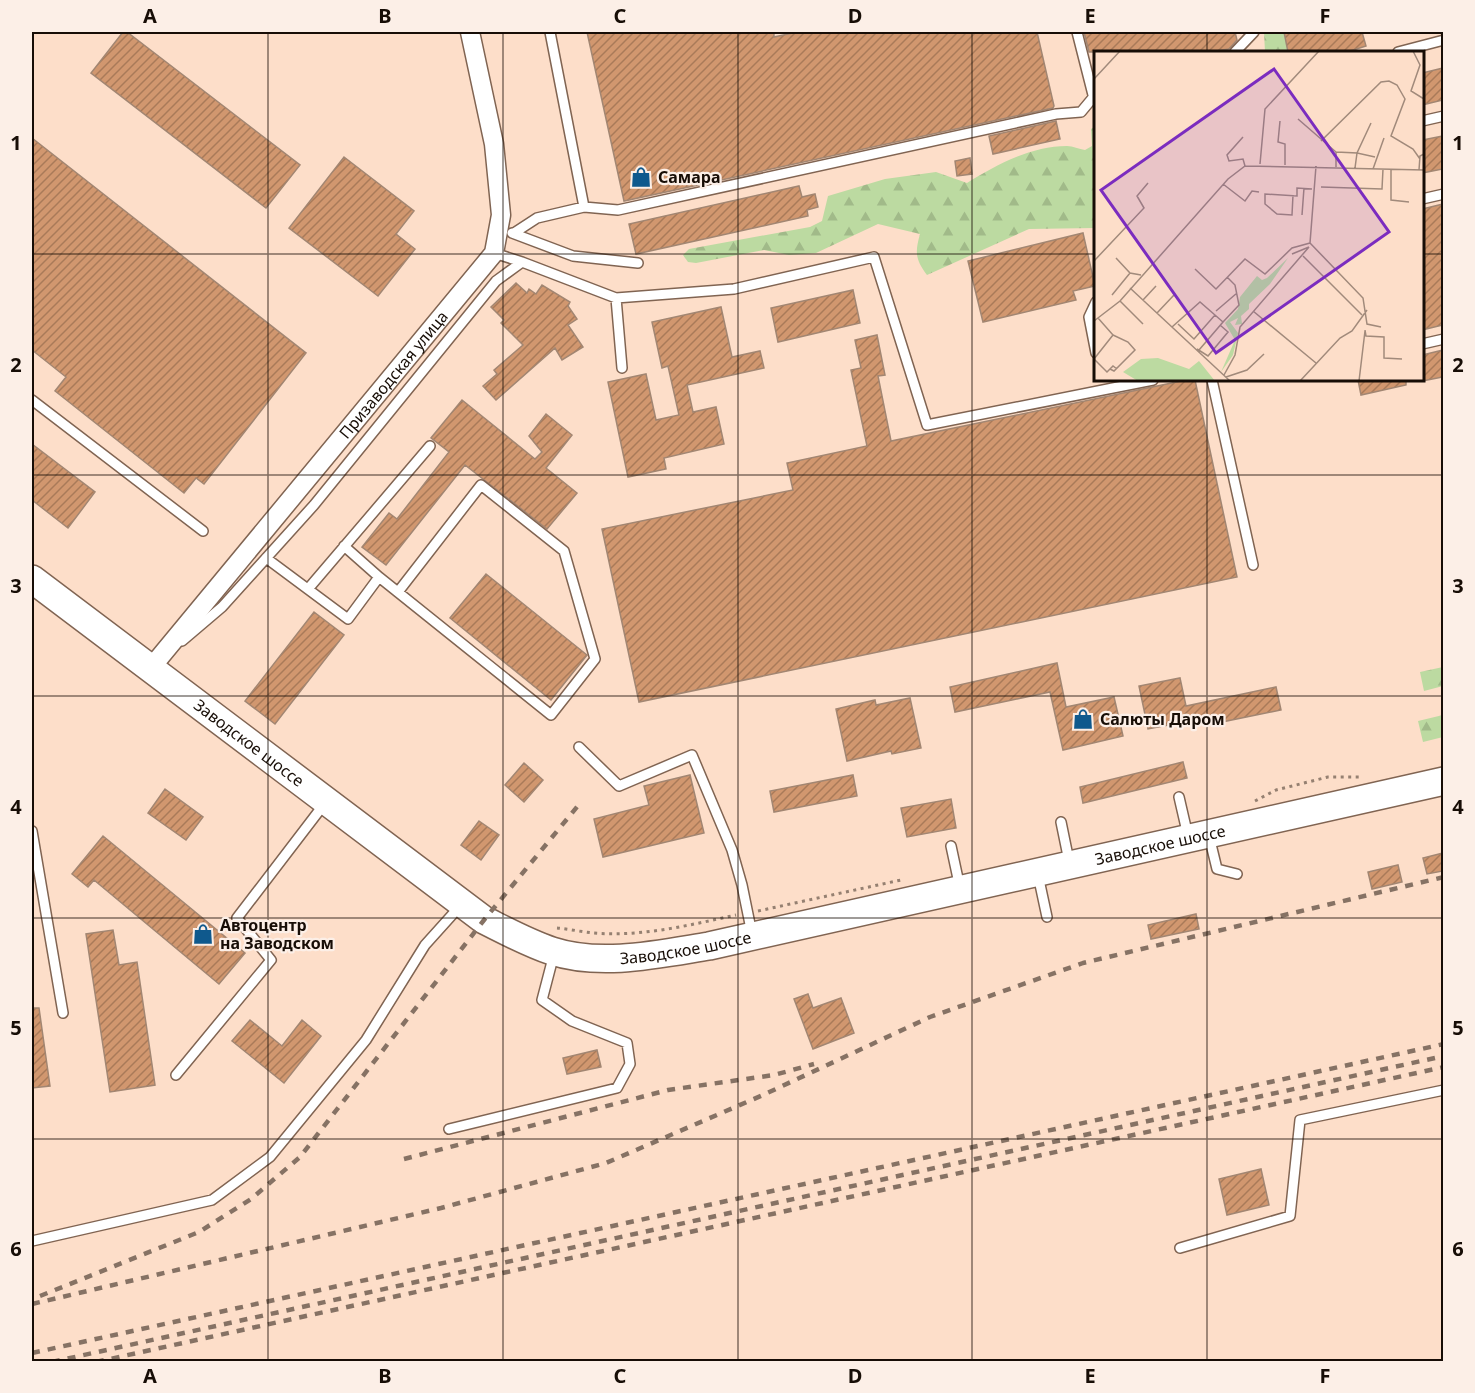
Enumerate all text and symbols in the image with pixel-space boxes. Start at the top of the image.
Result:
text: A [143,2,157,29]
text: B [378,2,392,29]
text: C [614,2,627,29]
text: D [848,2,862,29]
text: E [1084,2,1096,29]
text: F [1320,2,1330,29]
inset map [1094,51,1424,381]
text: 1 [10,129,22,156]
text: 1 [1452,129,1464,156]
shop icon: Самара [629,165,653,189]
place label: Самара [658,166,720,188]
street label: Призаводская улица [334,306,453,443]
text: 2 [10,351,22,378]
text: 2 [1452,351,1464,378]
text: 3 [10,572,22,599]
text: 3 [1452,572,1464,599]
street label: Заводское шоссе [189,694,309,792]
shop icon: Салюты Даром [1071,707,1095,731]
place label: Салюты Даром [1100,708,1225,730]
text: 4 [10,793,22,820]
text: 4 [1452,793,1464,820]
street label: Заводское шоссе [1093,819,1228,870]
place label: Автоцентр на Заводском [220,914,334,954]
shop icon: Автоцентр на Заводском [191,922,215,946]
street label: Заводское шоссе [619,926,753,969]
text: 5 [10,1014,22,1041]
text: 5 [1452,1014,1464,1041]
text: 6 [10,1235,22,1262]
text: 6 [1452,1235,1464,1262]
text: A [143,1362,157,1389]
text: B [378,1362,392,1389]
text: C [614,1362,627,1389]
text: D [848,1362,862,1389]
text: E [1084,1362,1096,1389]
text: F [1320,1362,1330,1389]

